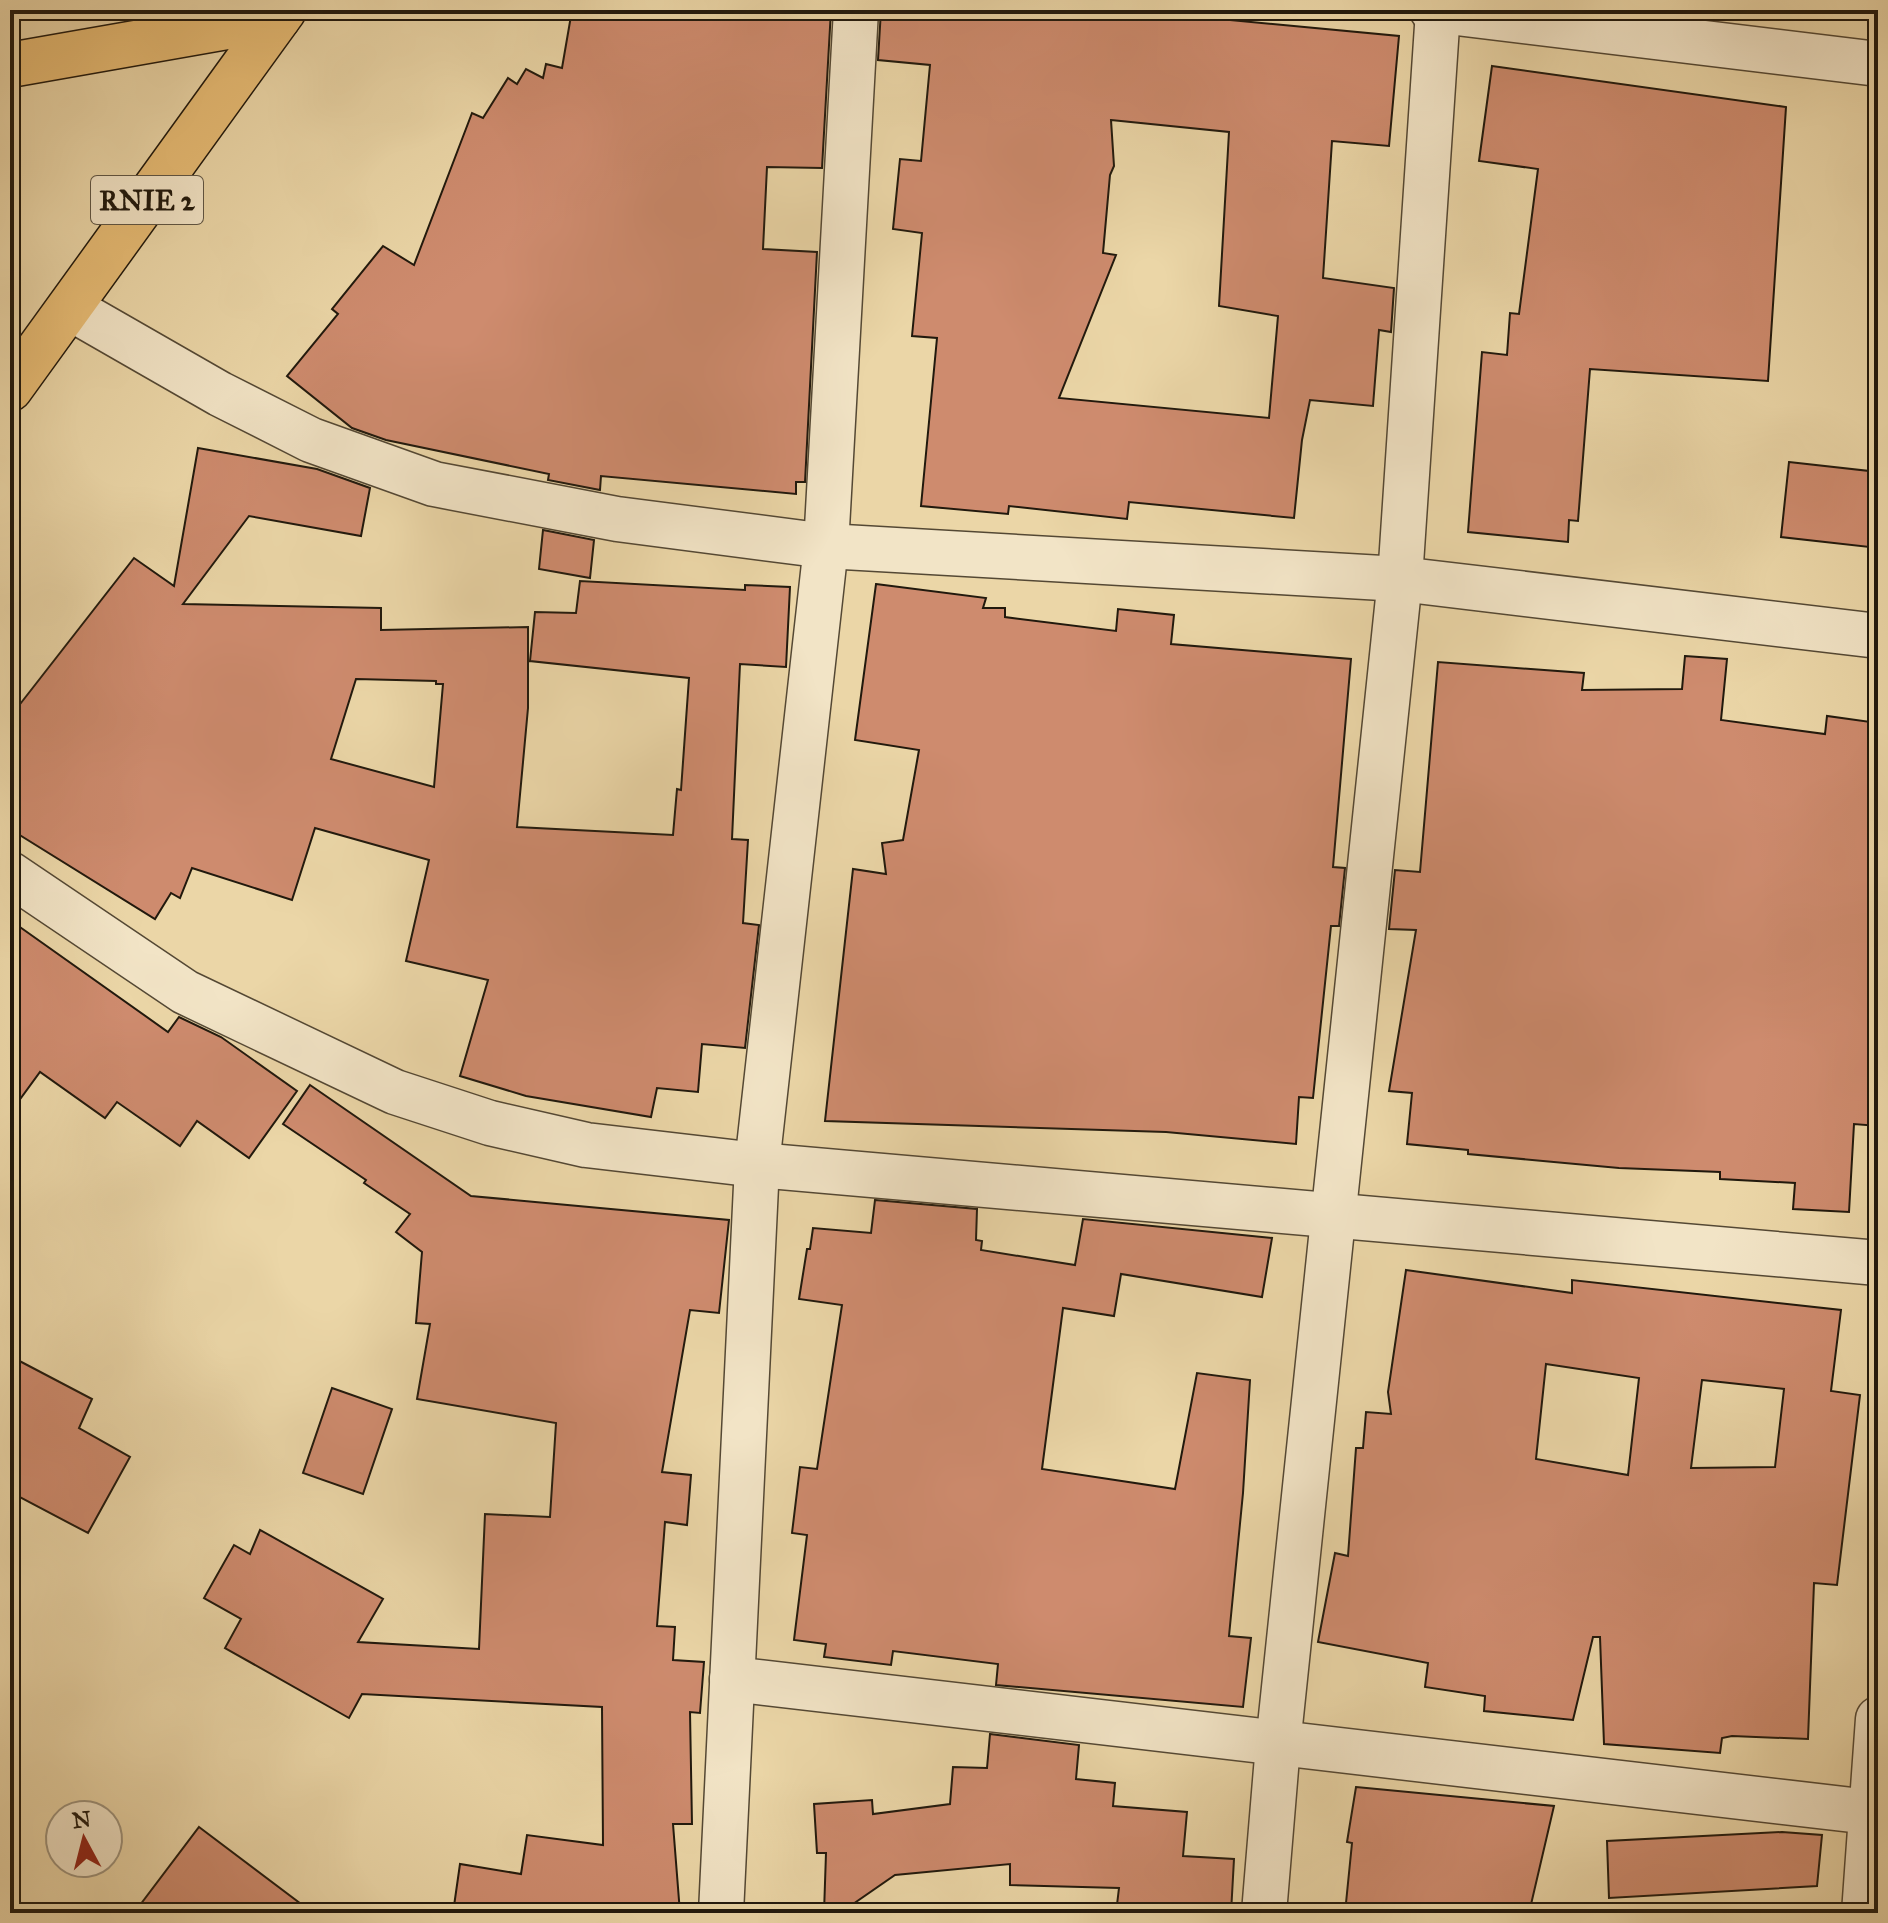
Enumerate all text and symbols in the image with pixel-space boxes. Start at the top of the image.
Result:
road number: RNIE 2 [91,176,203,224]
north arrow [44,1799,124,1879]
text: N [71,1805,93,1834]

